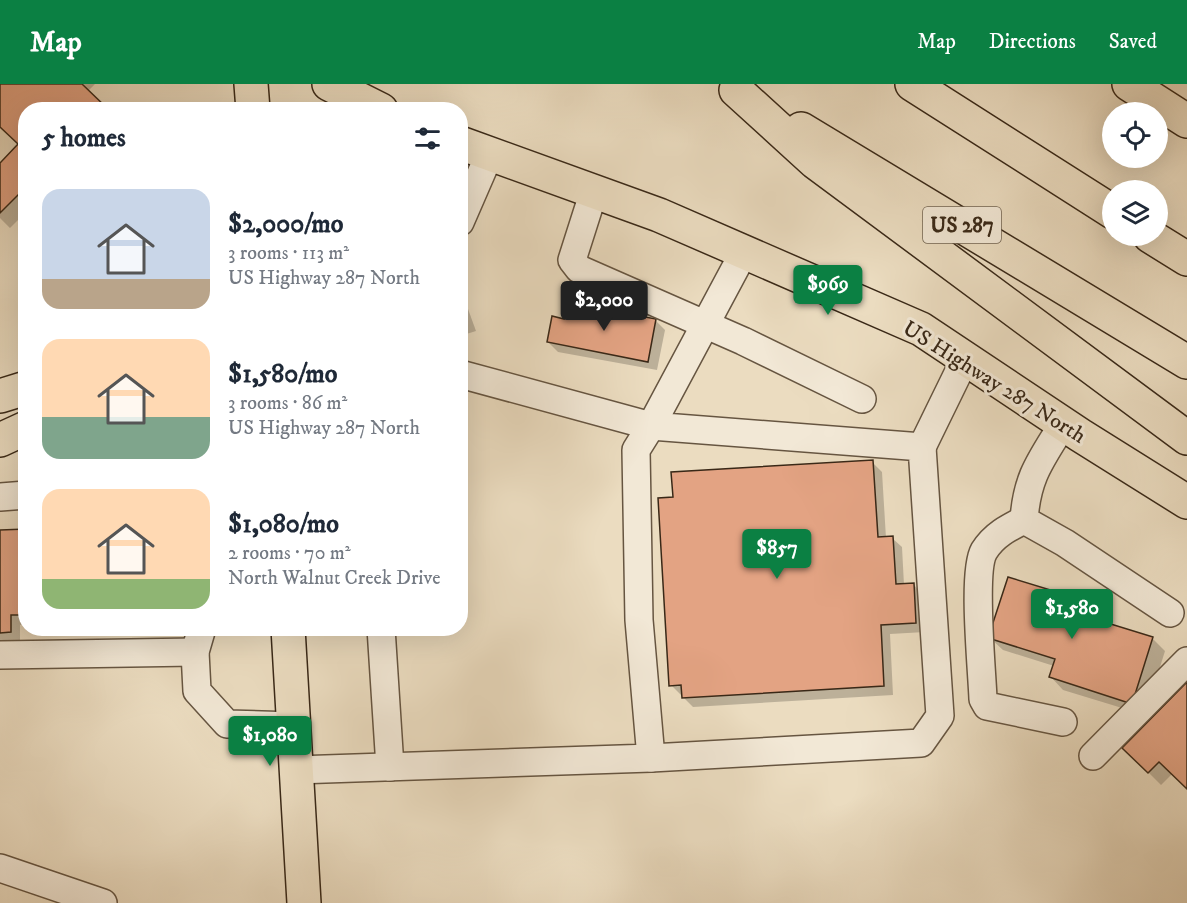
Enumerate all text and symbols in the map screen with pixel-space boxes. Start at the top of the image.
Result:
text: Map [30,25,82,60]
text: Map [917,29,956,55]
text: Directions [989,29,1076,55]
text: Saved [1109,29,1157,55]
map controls [1102,102,1168,246]
button: locate [1102,102,1168,168]
text: 5 homes [42,122,126,155]
icon: filters [411,122,444,155]
button: layers [1102,180,1168,246]
road number: US 287 [923,207,1001,243]
text: $2,000/mo [228,208,343,241]
icon: home [90,213,162,285]
text: 3 rooms · 113 m² [228,241,349,266]
pin: $969 [792,265,864,316]
text: US Highway 287 North [228,266,420,291]
text: $969 [807,272,849,297]
pin: $2,000 [555,281,653,332]
text: $2,000 [575,288,633,313]
street label: US Highway 287 North [898,315,1091,450]
text: $1,580/mo [228,358,337,391]
icon: home [90,363,162,435]
text: 3 rooms · 86 m² [228,391,347,416]
text: US Highway 287 North [228,416,420,441]
text: $1,080/mo [228,508,339,541]
icon: home [90,513,162,585]
pin: $857 [741,529,813,580]
text: $857 [756,536,798,561]
text: 2 rooms · 70 m² [228,541,351,566]
text: North Walnut Creek Drive [228,566,441,591]
pin: $1,580 [1023,589,1121,640]
text: $1,580 [1045,596,1099,621]
pin: $1,080 [221,716,319,767]
text: $1,080 [242,723,298,748]

